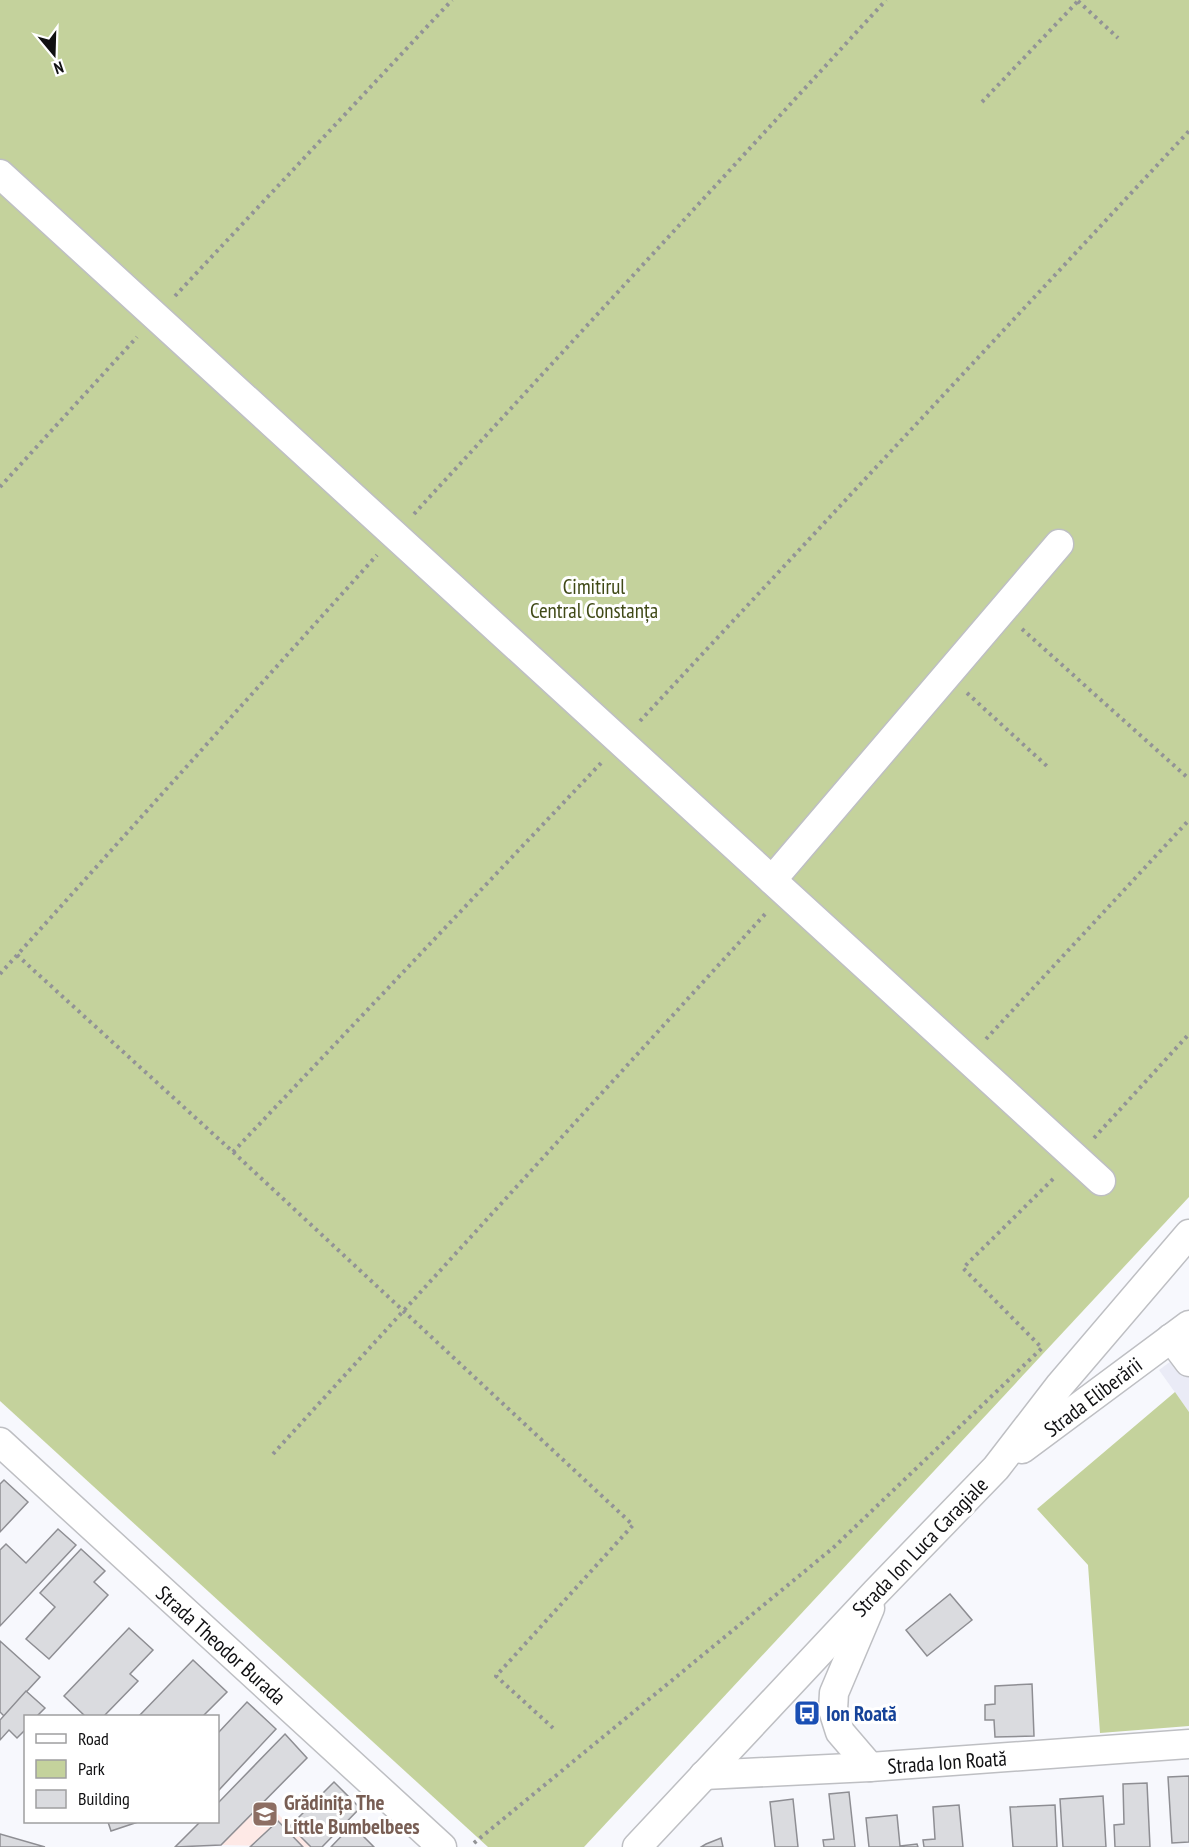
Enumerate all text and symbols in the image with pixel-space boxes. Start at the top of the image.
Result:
north arrow [24,24,84,84]
text: N [52,57,66,79]
park label: Cimitirul Central Constanța [530,573,658,624]
street label: Strada Eliberării [1038,1351,1148,1443]
street label: Strada Ion Luca Caragiale [846,1471,994,1623]
street label: Strada Theodor Burada [150,1580,292,1710]
bus stop icon: Ion Roată [792,1698,822,1728]
place label: Ion Roată [826,1700,897,1727]
legend [24,1715,219,1823]
text: Road [78,1727,109,1750]
street label: Strada Ion Roată [887,1744,1007,1780]
text: Park [78,1757,105,1780]
text: Building [78,1787,130,1810]
place label: Grădinița The Little Bumbelbees [284,1789,420,1840]
school or university icon: Grădinița The Little Bumbelbees [250,1799,280,1829]

